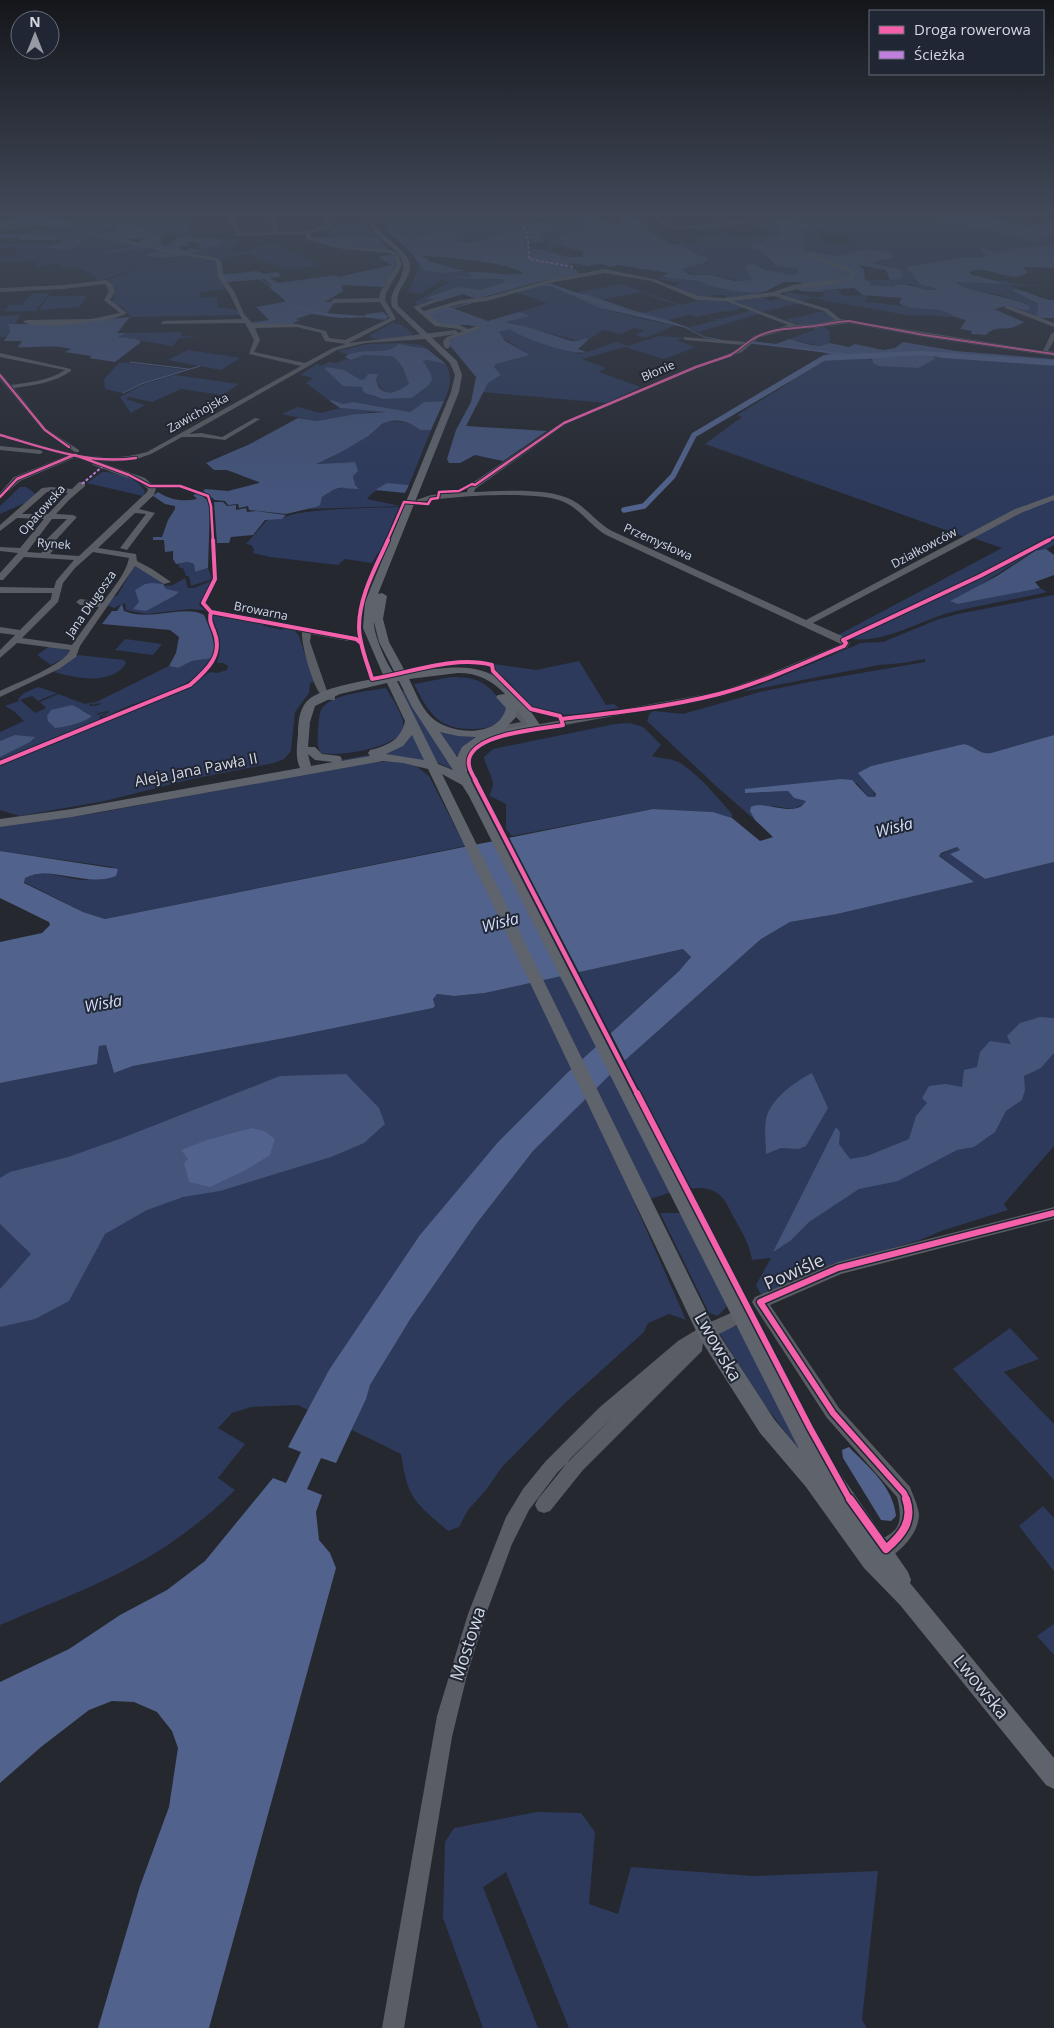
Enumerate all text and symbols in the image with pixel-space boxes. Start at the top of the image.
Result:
north arrow [10,10,60,60]
legend [869,10,1044,75]
text: N [29,12,41,31]
text: Droga rowerowa [914,19,1031,39]
text: Ścieżka [914,44,965,64]
street label: Błonie [638,356,678,385]
street label: Zawichojska [164,389,232,436]
street label: Opatowska [14,481,69,539]
street label: Przemysłowa [621,519,695,564]
street label: Działkowców [888,523,960,572]
street label: Rynek [37,534,72,553]
street label: Jana Długosza [61,567,120,641]
street label: Browarna [233,597,290,624]
street label: Aleja Jana Pawła II [133,747,259,791]
water label: Wisła [873,812,915,842]
water label: Wisła [479,907,521,937]
water label: Wisła [83,989,123,1017]
street label: Powiśle [760,1247,827,1295]
street label: Lwowska [689,1308,748,1385]
street label: Mostowa [444,1603,490,1684]
street label: Lwowska [948,1649,1015,1724]

